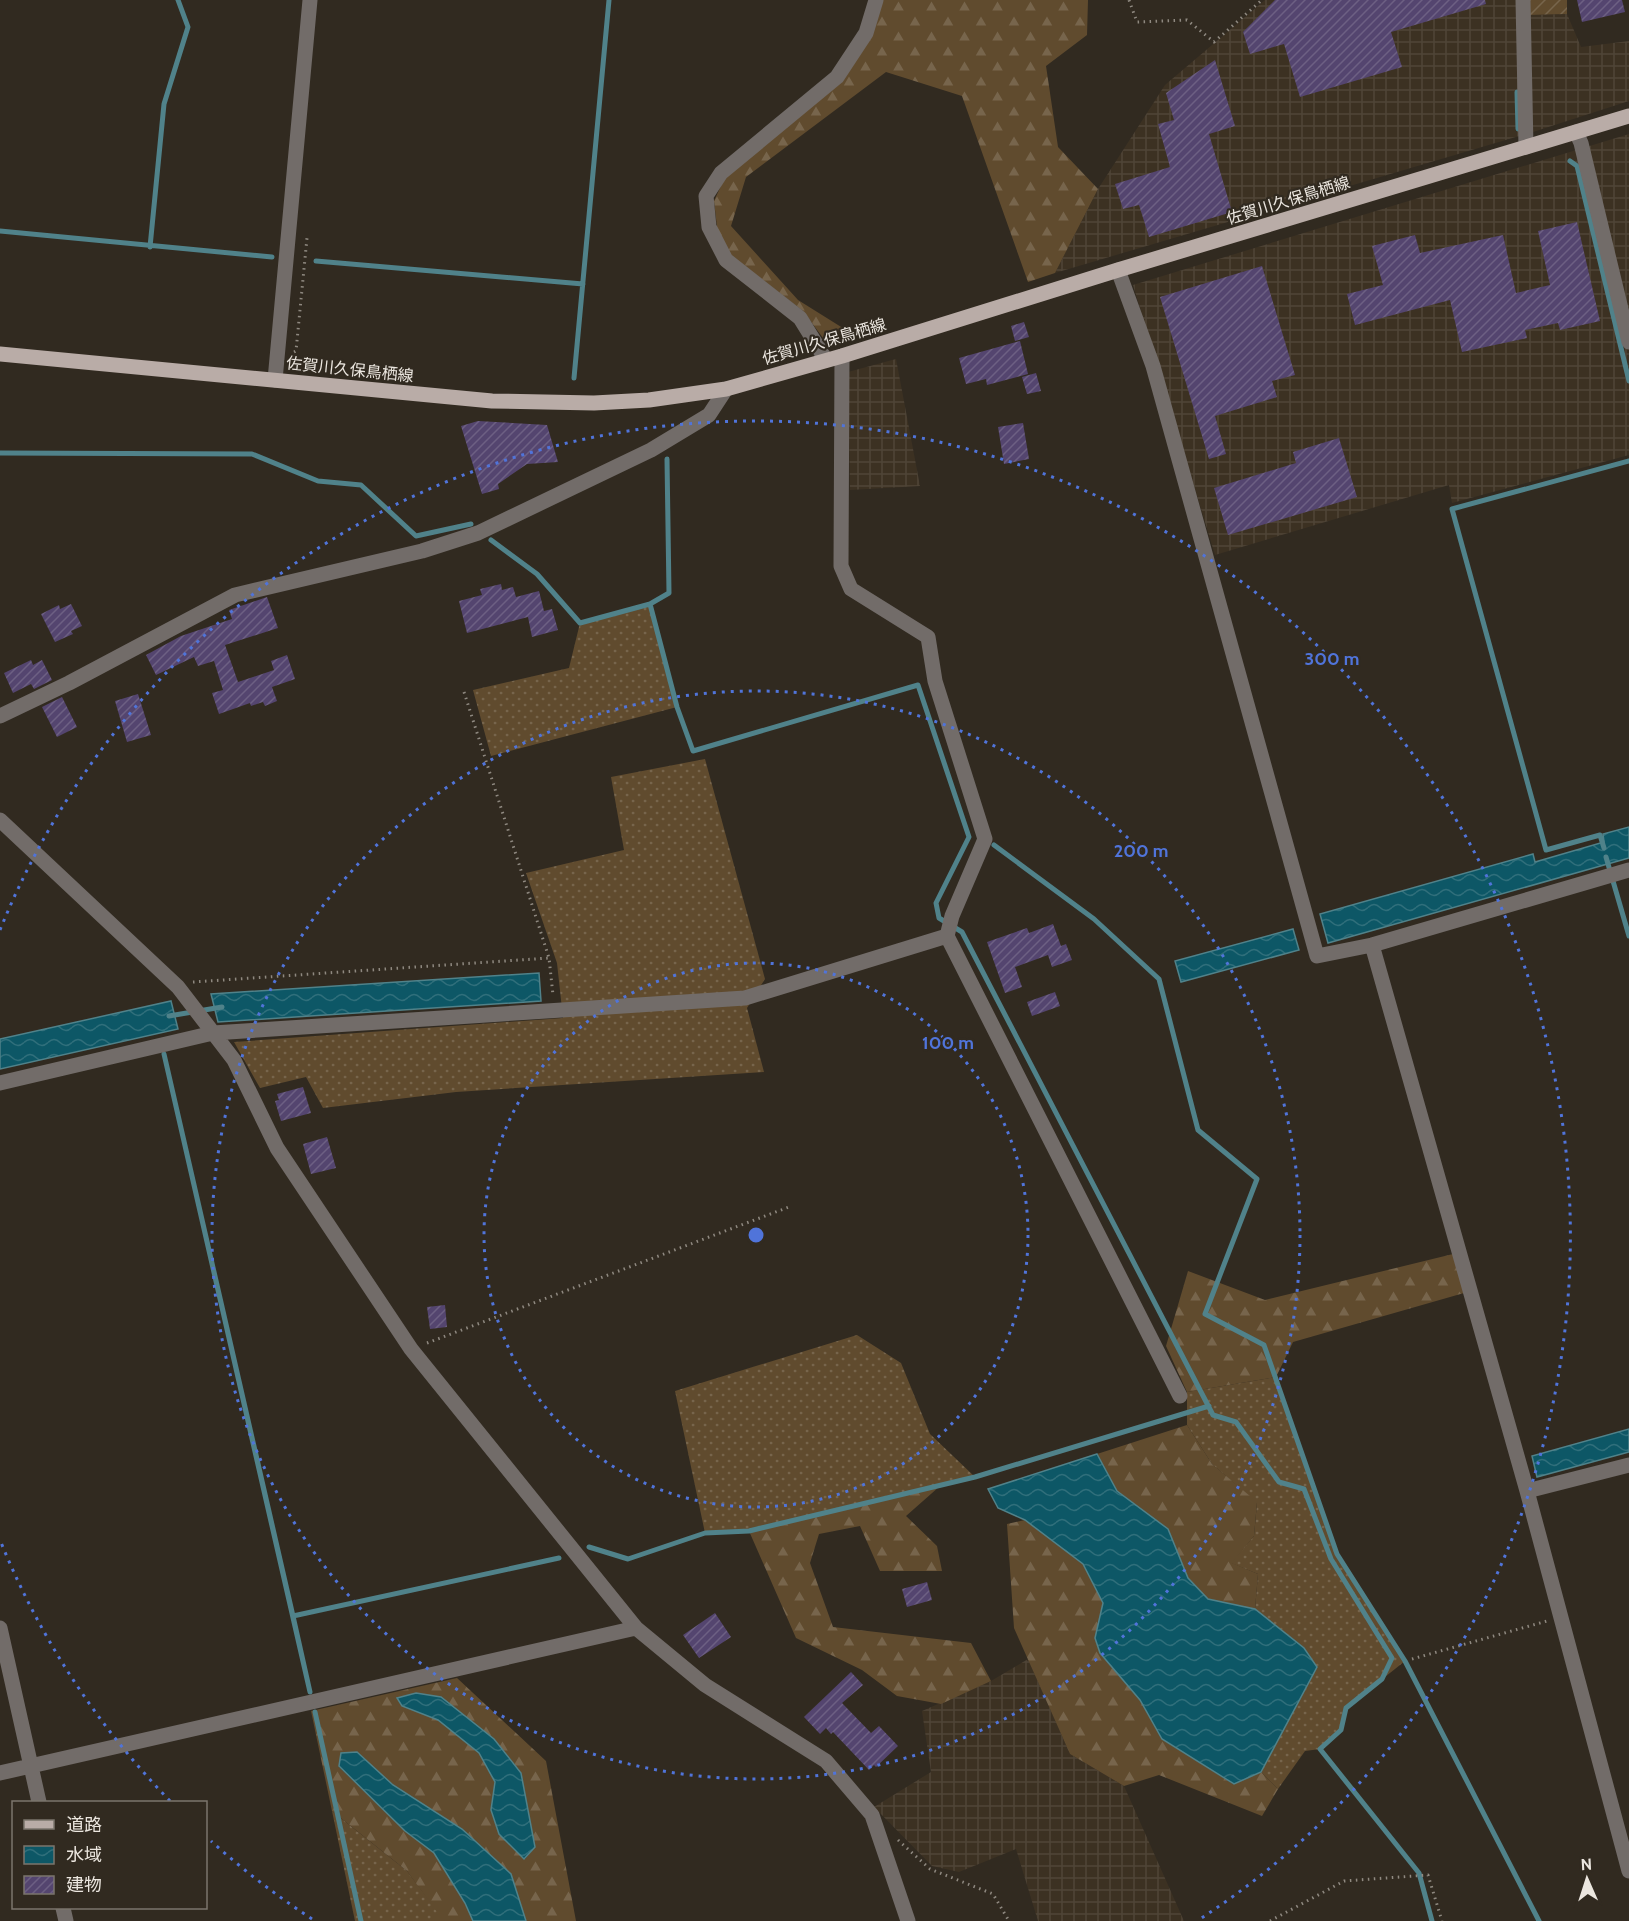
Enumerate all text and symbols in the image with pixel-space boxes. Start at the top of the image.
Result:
street label: 佐賀川久保鳥栖線 [1224,173,1352,228]
street label: 佐賀川久保鳥栖線 [760,315,888,368]
street label: 佐賀川久保鳥栖線 [285,353,415,386]
text: 300 m [1305,648,1359,670]
text: 200 m [1114,840,1168,862]
text: 100 m [922,1032,974,1054]
centre of rings [746,1225,766,1245]
legend [12,1801,207,1909]
text: 道路 [66,1814,102,1836]
text: 水域 [66,1844,102,1866]
north arrow [1557,1849,1617,1909]
text: N [1580,1855,1592,1874]
text: 建物 [66,1874,102,1896]

